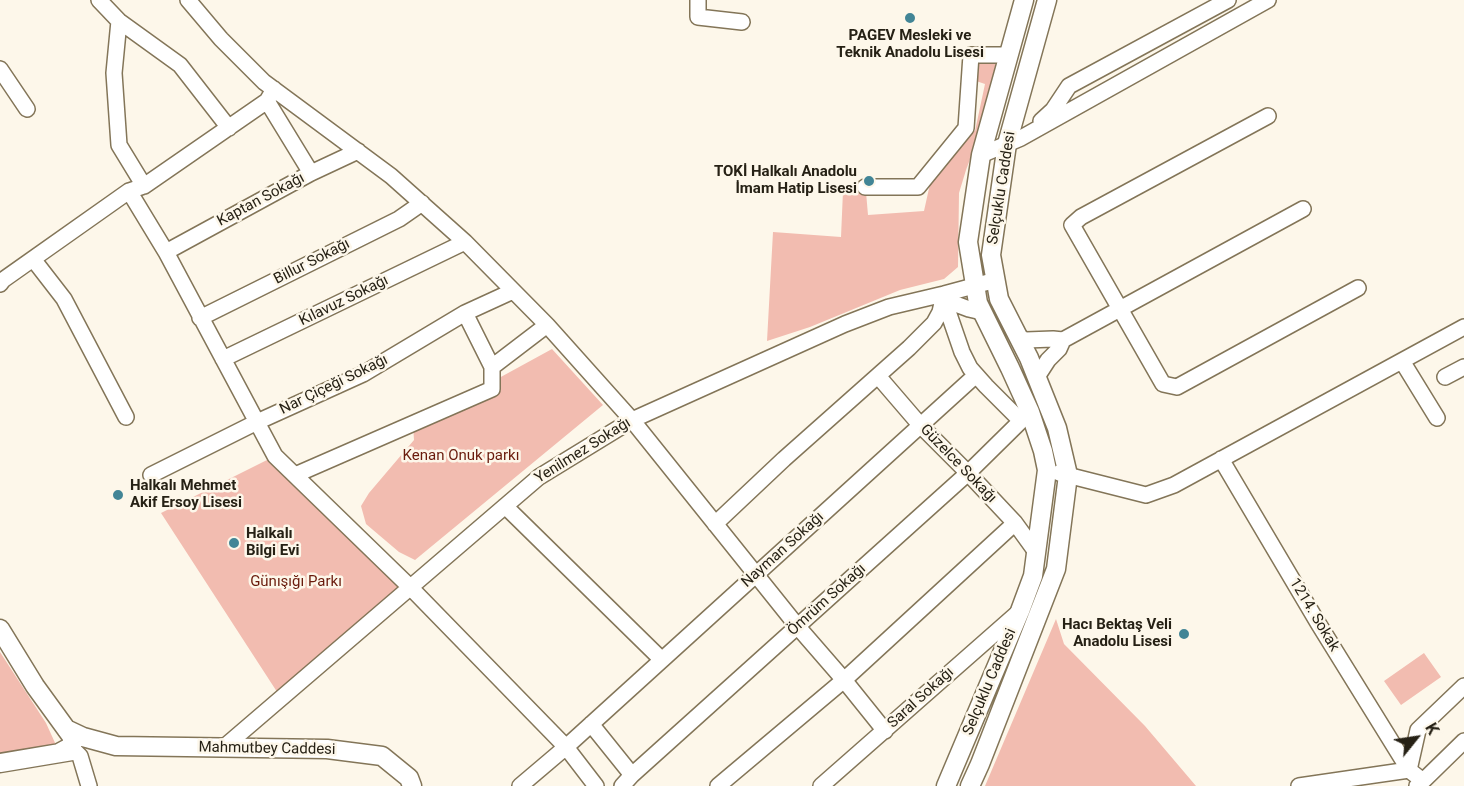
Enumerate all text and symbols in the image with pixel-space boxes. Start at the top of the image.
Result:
marker: PAGEV Mesleki ve Teknik Anadolu Lisesi [903,11,917,25]
place label: PAGEV Mesleki ve Teknik Anadolu Lisesi [836,27,984,62]
street label: Selçuklu Caddesi [984,130,1020,246]
place label: TOKİ Halkalı Anadolu İmam Hatip Lisesi [714,163,857,198]
street label: Kaptan Sokağı [214,169,308,231]
marker: TOKİ Halkalı Anadolu İmam Hatip Lisesi [862,174,876,188]
street label: Billur Sokağı [271,235,353,289]
street label: Kılavuz Sokağı [297,272,391,330]
street label: Nar Çiçeği Sokağı [277,351,391,419]
street label: Yenilmez Sokağı [532,414,634,488]
street label: Güzelce Sokağı [916,421,1000,507]
park label: Kenan Onuk parkı [403,447,519,465]
place label: Halkalı Mehmet Akif Ersoy Lisesi [130,477,242,512]
marker: Halkalı Mehmet Akif Ersoy Lisesi [111,488,125,502]
street label: Nayman Sokağı [738,508,828,592]
place label: Halkalı Bilgi Evi [246,525,300,560]
marker: Halkalı Bilgi Evi [227,536,241,550]
street label: Ömrüm Sokağı [784,560,870,640]
park label: Günışığı Parkı [250,573,342,591]
street label: 1214. Sokak [1285,575,1343,655]
place label: Hacı Bektaş Veli Anadolu Lisesi [1062,616,1172,651]
street label: Selçuklu Caddesi [959,626,1021,738]
marker: Hacı Bektaş Veli Anadolu Lisesi [1177,627,1191,641]
street label: Saral Sokağı [884,664,958,732]
north arrow [1386,708,1446,768]
text: K [1421,720,1443,738]
street label: Mahmutbey Caddesi [198,739,336,759]

